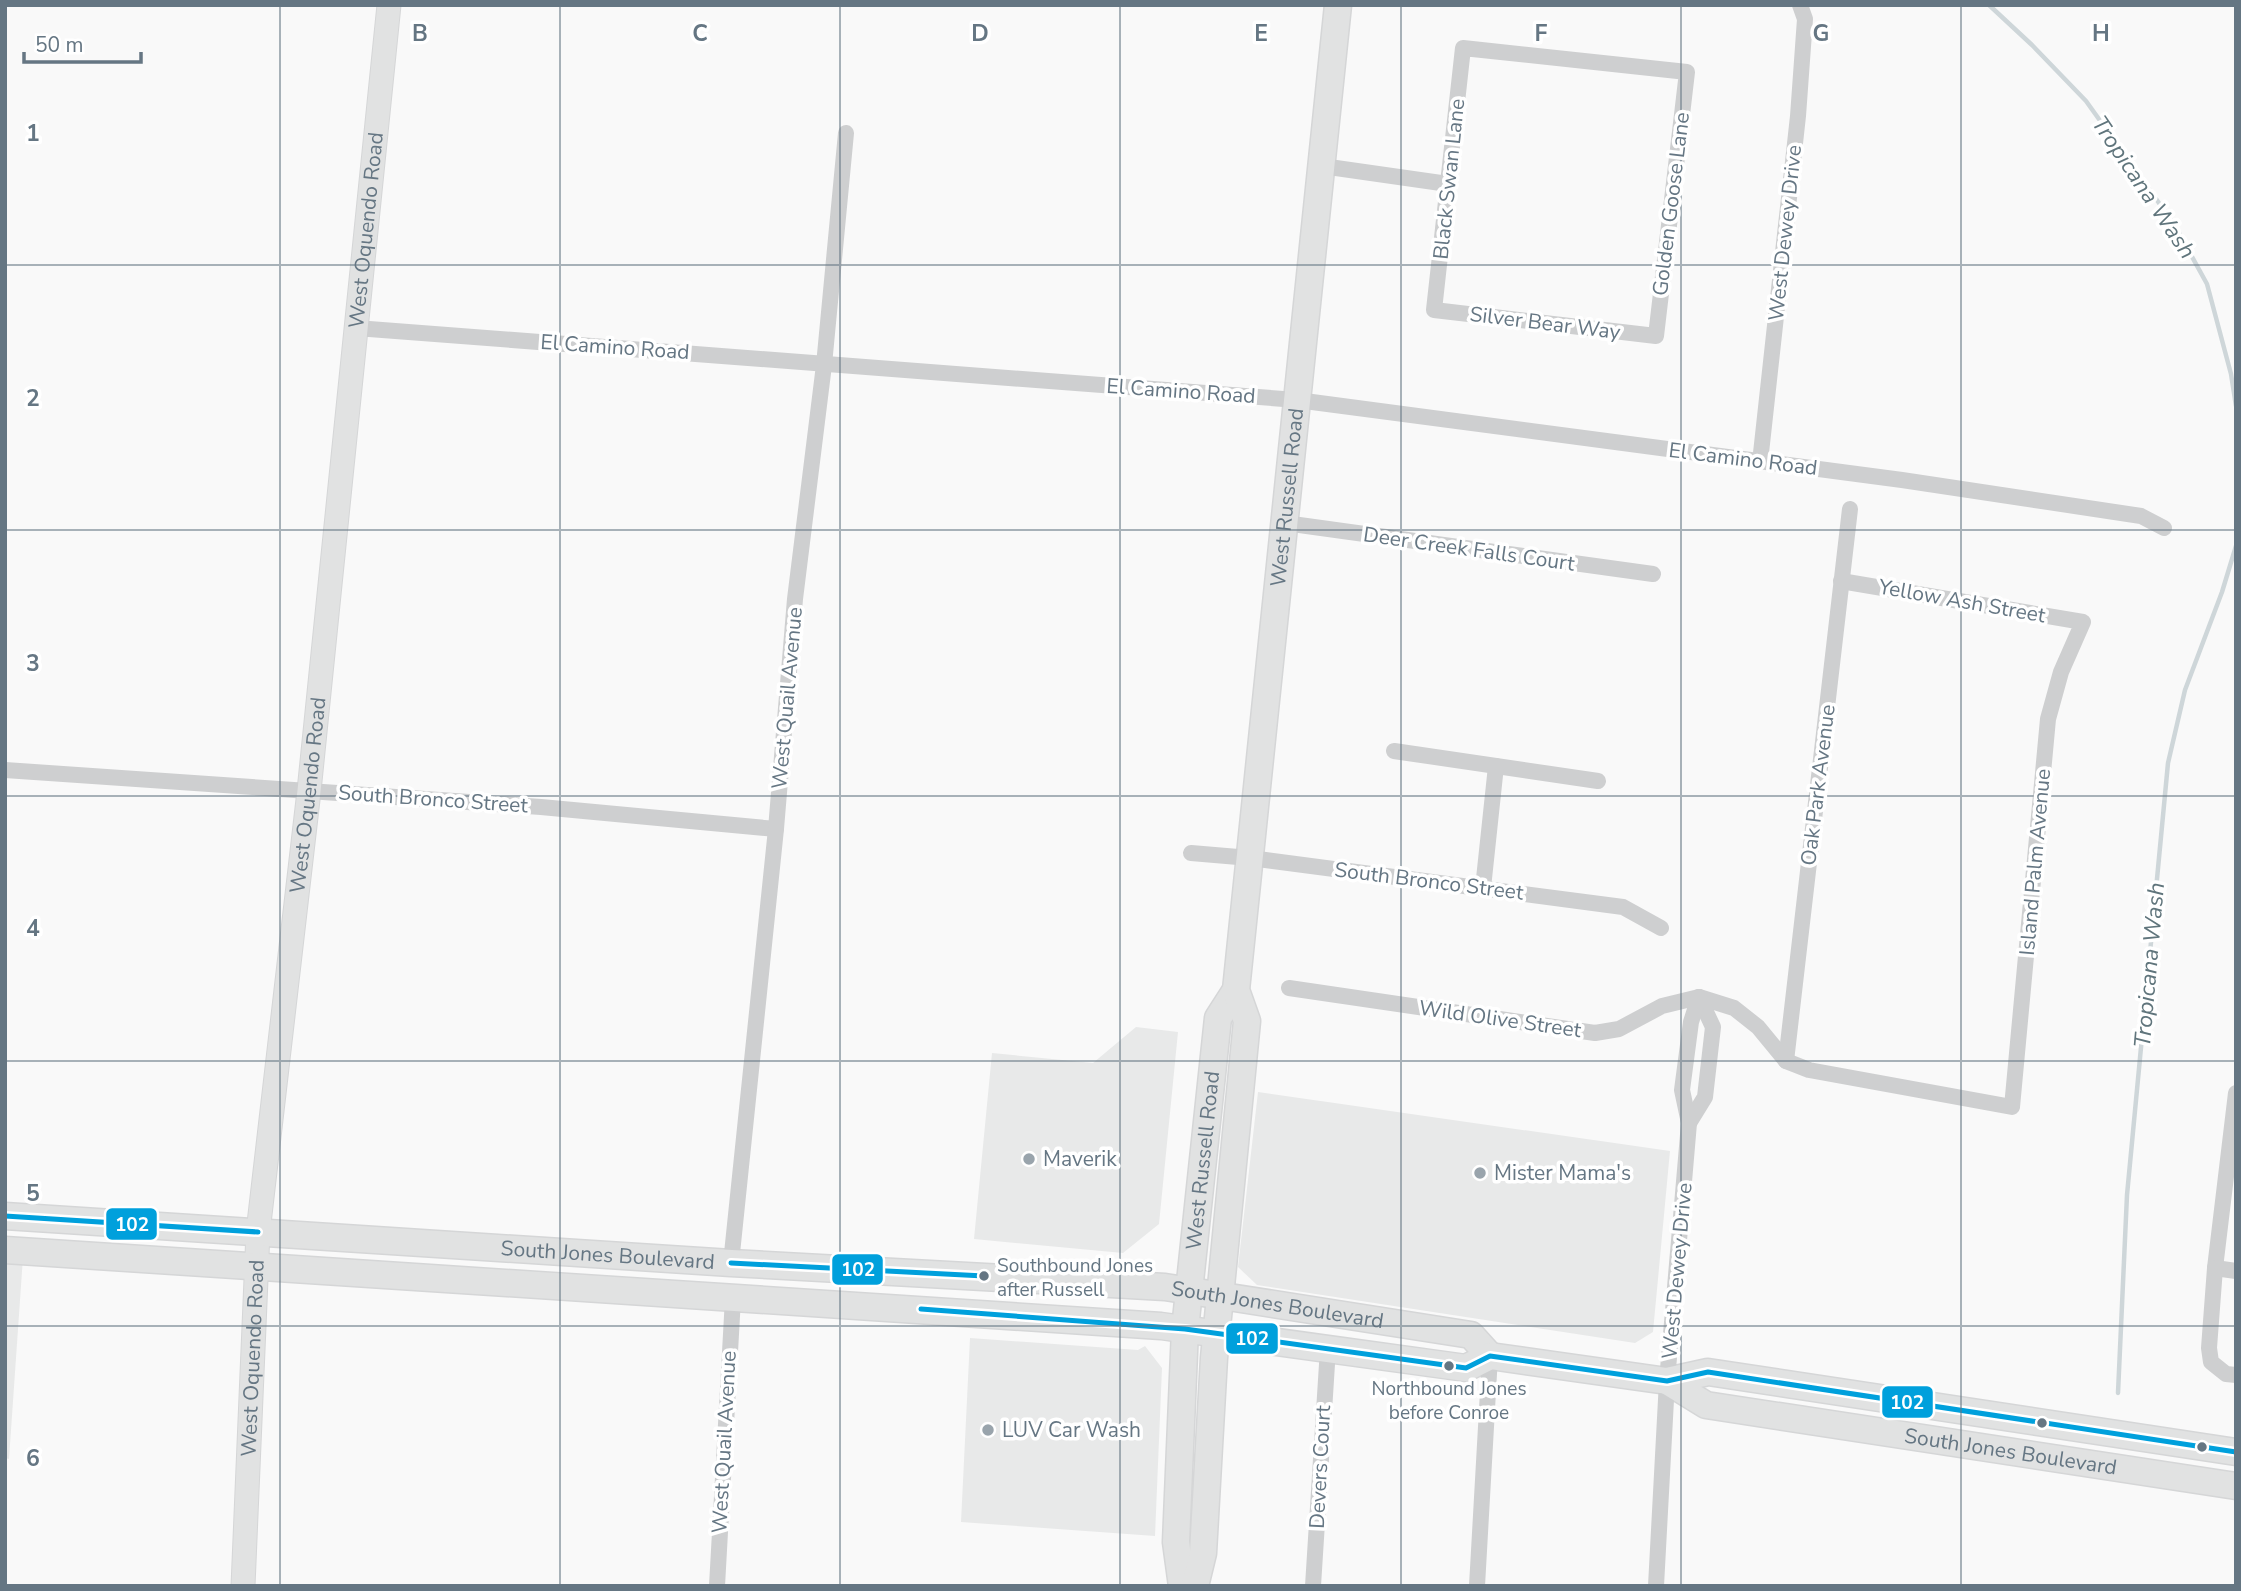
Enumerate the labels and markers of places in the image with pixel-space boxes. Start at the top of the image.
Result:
place label: Maverik [1043,1145,1117,1173]
marker: Maverik [1021,1151,1037,1167]
place label: Mister Mama's [1494,1159,1631,1187]
marker: Mister Mama's [1472,1165,1488,1181]
place label: Southbound Jones after Russell [997,1253,1153,1303]
marker: Southbound Jones after Russell [977,1269,991,1283]
marker: Northbound Jones before Conroe [1442,1359,1456,1373]
place label: Northbound Jones before Conroe [1371,1376,1527,1426]
place label: LUV Car Wash [1002,1416,1141,1444]
unlabelled marker [2035,1416,2049,1430]
marker: LUV Car Wash [980,1422,996,1438]
unlabelled marker [2195,1440,2209,1454]

